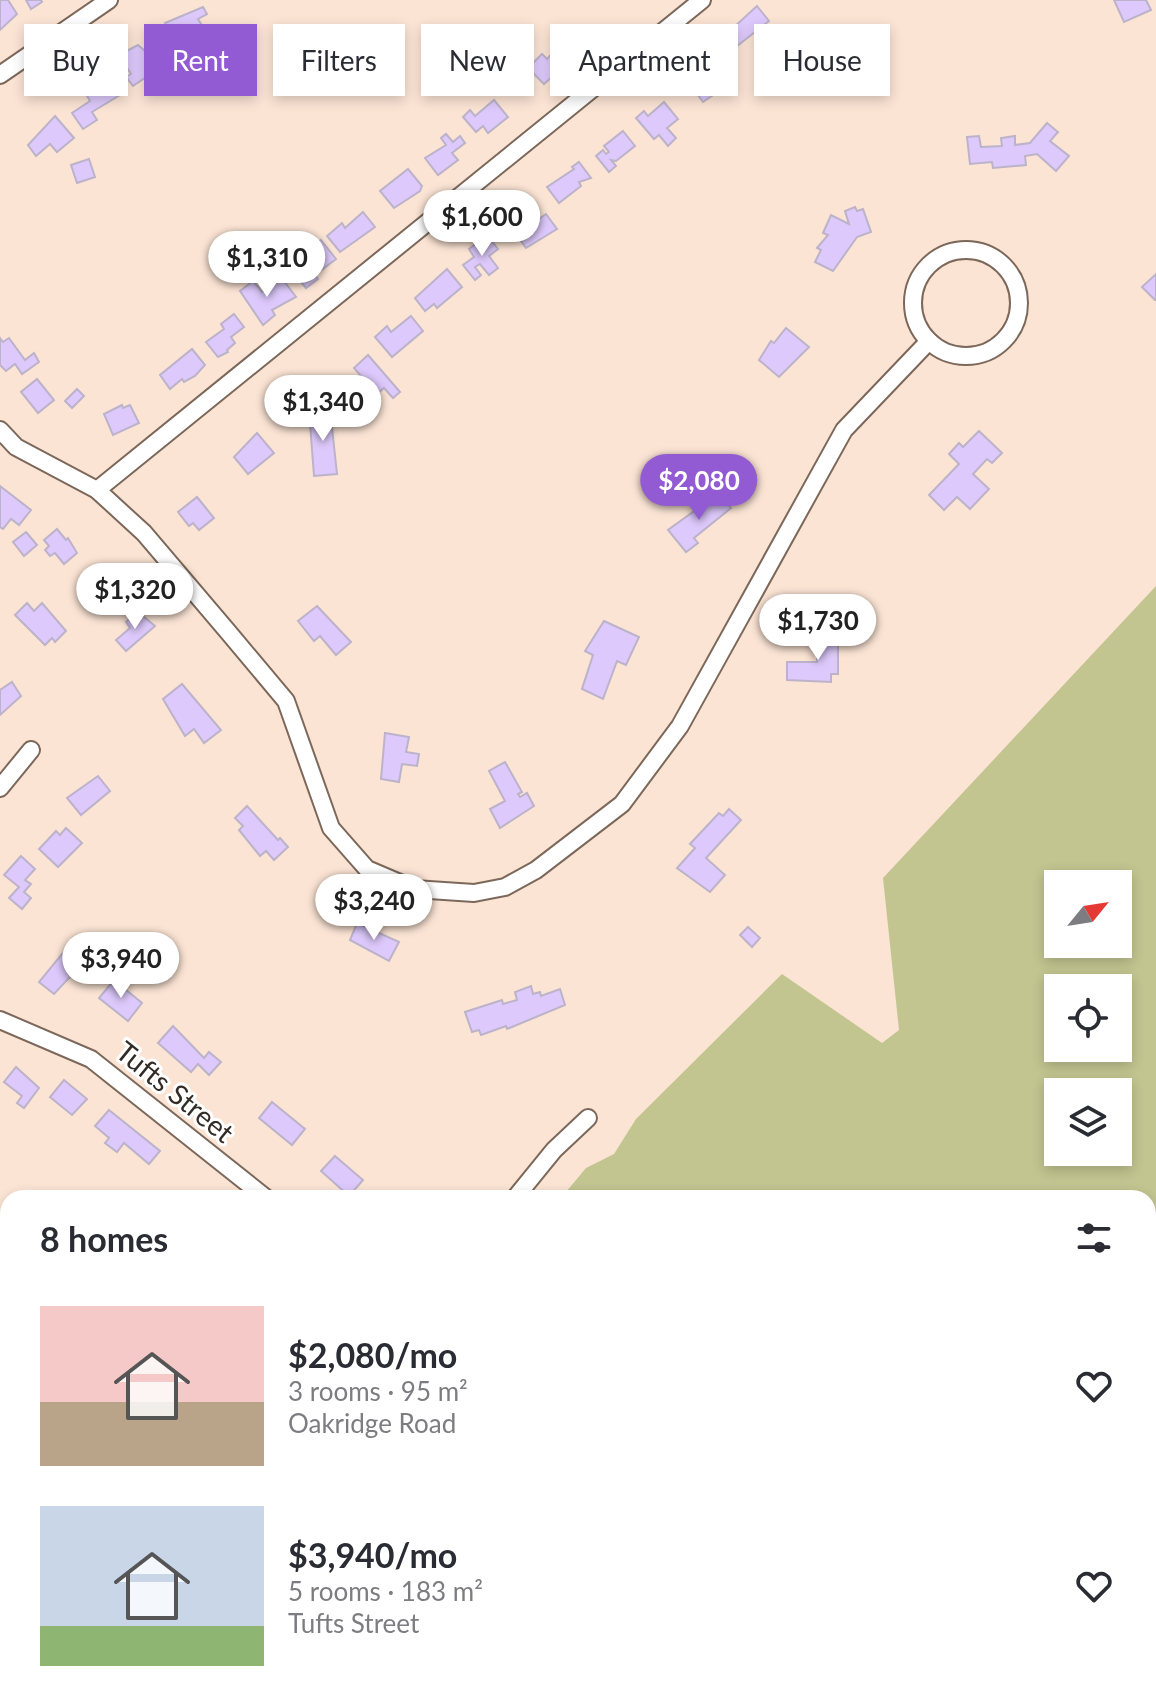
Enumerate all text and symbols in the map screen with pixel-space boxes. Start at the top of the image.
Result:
chip: Buy [24,24,128,96]
chip: Rent [144,24,257,96]
chip: Filters [273,24,405,96]
chip: New [421,24,534,96]
chip: Apartment [550,24,738,96]
chip: House [754,24,890,96]
pin: $1,600 [417,190,547,258]
text: $1,600 [441,200,523,232]
pin: $1,310 [202,231,332,299]
text: $1,310 [226,241,308,273]
pin: $1,340 [258,375,388,443]
text: $1,340 [282,385,364,417]
pin: $2,080 [634,454,764,522]
text: $2,080 [658,464,740,496]
pin: $1,320 [70,563,200,631]
text: $1,320 [94,573,176,605]
pin: $1,730 [753,594,883,662]
text: $1,730 [777,604,859,636]
north arrow [1044,870,1132,958]
map controls [1044,870,1132,1166]
pin: $3,240 [309,874,439,942]
text: $3,240 [333,884,415,916]
pin: $3,940 [56,932,186,1000]
text: $3,940 [80,942,162,974]
button: locate [1044,974,1132,1062]
street label: Tufts Street [110,1034,241,1149]
button: layers [1044,1078,1132,1166]
icon: filters [1072,1216,1116,1260]
text: 8 homes [40,1218,168,1259]
text: $2,080/mo [288,1334,457,1375]
icon: home [104,1338,200,1434]
icon: heart [1072,1364,1116,1408]
text: 3 rooms · 95 m² [288,1375,468,1407]
text: Oakridge Road [288,1407,456,1439]
text: $3,940/mo [288,1534,457,1575]
icon: home [104,1538,200,1634]
icon: heart [1072,1564,1116,1608]
text: 5 rooms · 183 m² [288,1575,483,1607]
text: Tufts Street [288,1607,419,1639]

